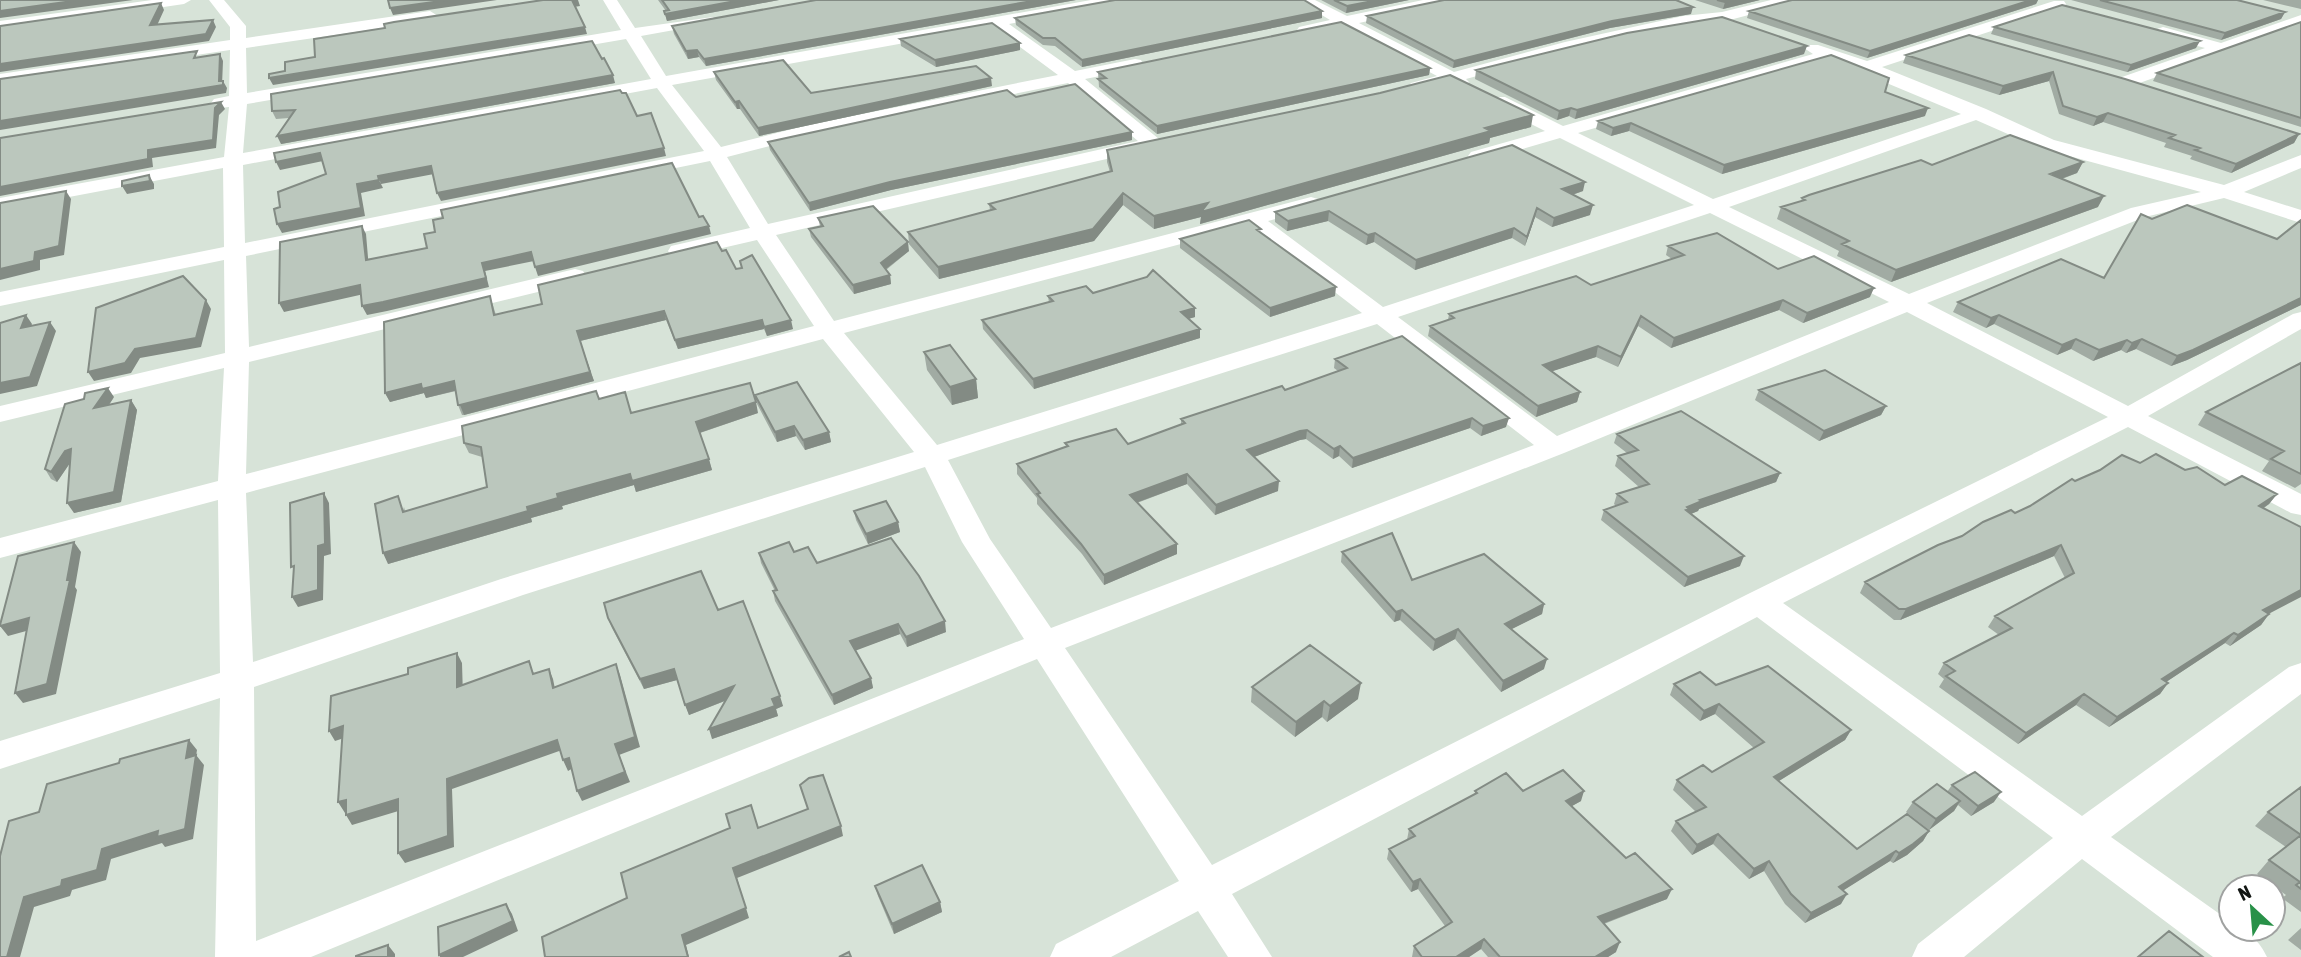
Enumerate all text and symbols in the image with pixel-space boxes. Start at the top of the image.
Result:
north arrow [2217,873,2287,943]
text: N [2235,880,2254,905]

